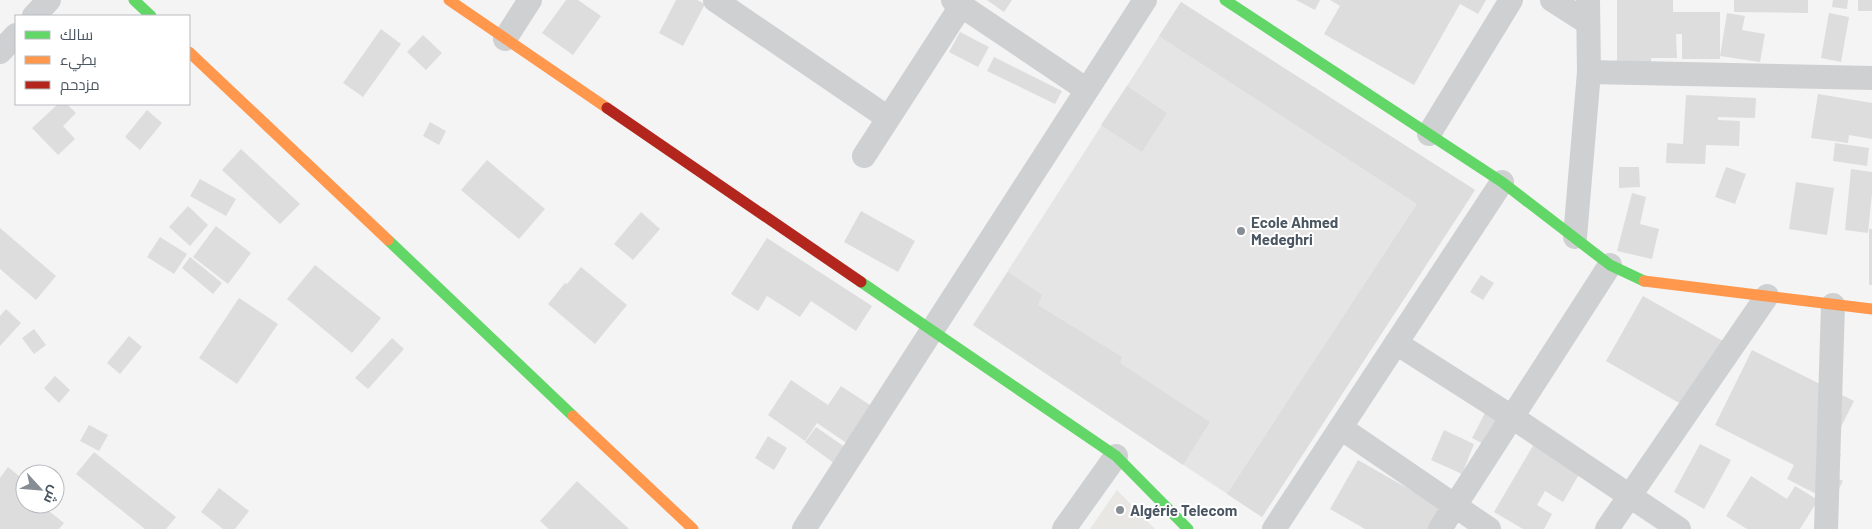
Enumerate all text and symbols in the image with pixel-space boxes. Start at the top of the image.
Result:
legend [15,15,190,105]
text: سالك [60,25,93,43]
text: بطيء [60,50,97,72]
text: مزدحم [60,75,100,95]
place label: Ecole Ahmed Medeghri [1251,213,1338,248]
marker: Ecole Ahmed Medeghri [1235,225,1247,237]
north arrow [15,464,65,514]
text: ش [40,483,64,507]
place label: Algérie Telecom [1130,501,1237,519]
marker: Algérie Telecom [1114,504,1126,516]

